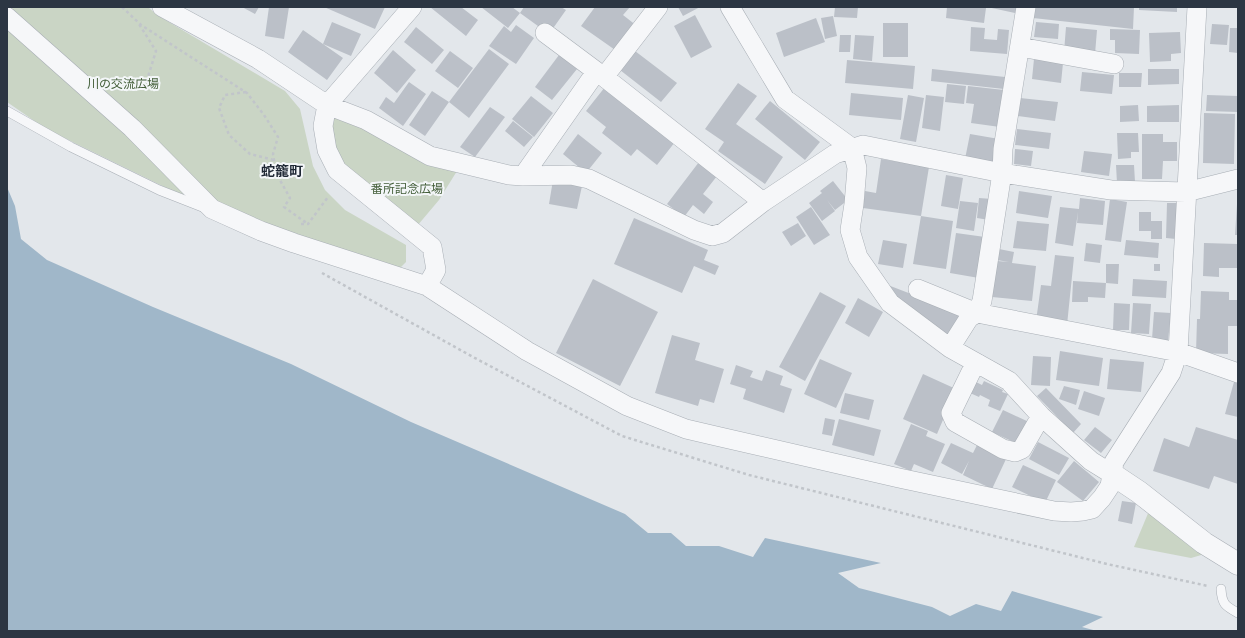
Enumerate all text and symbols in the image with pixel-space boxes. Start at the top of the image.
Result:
park label: 川の交流広場 [87,76,159,91]
district label: 蛇籠町 [261,162,303,180]
park label: 番所記念広場 [371,181,443,196]

